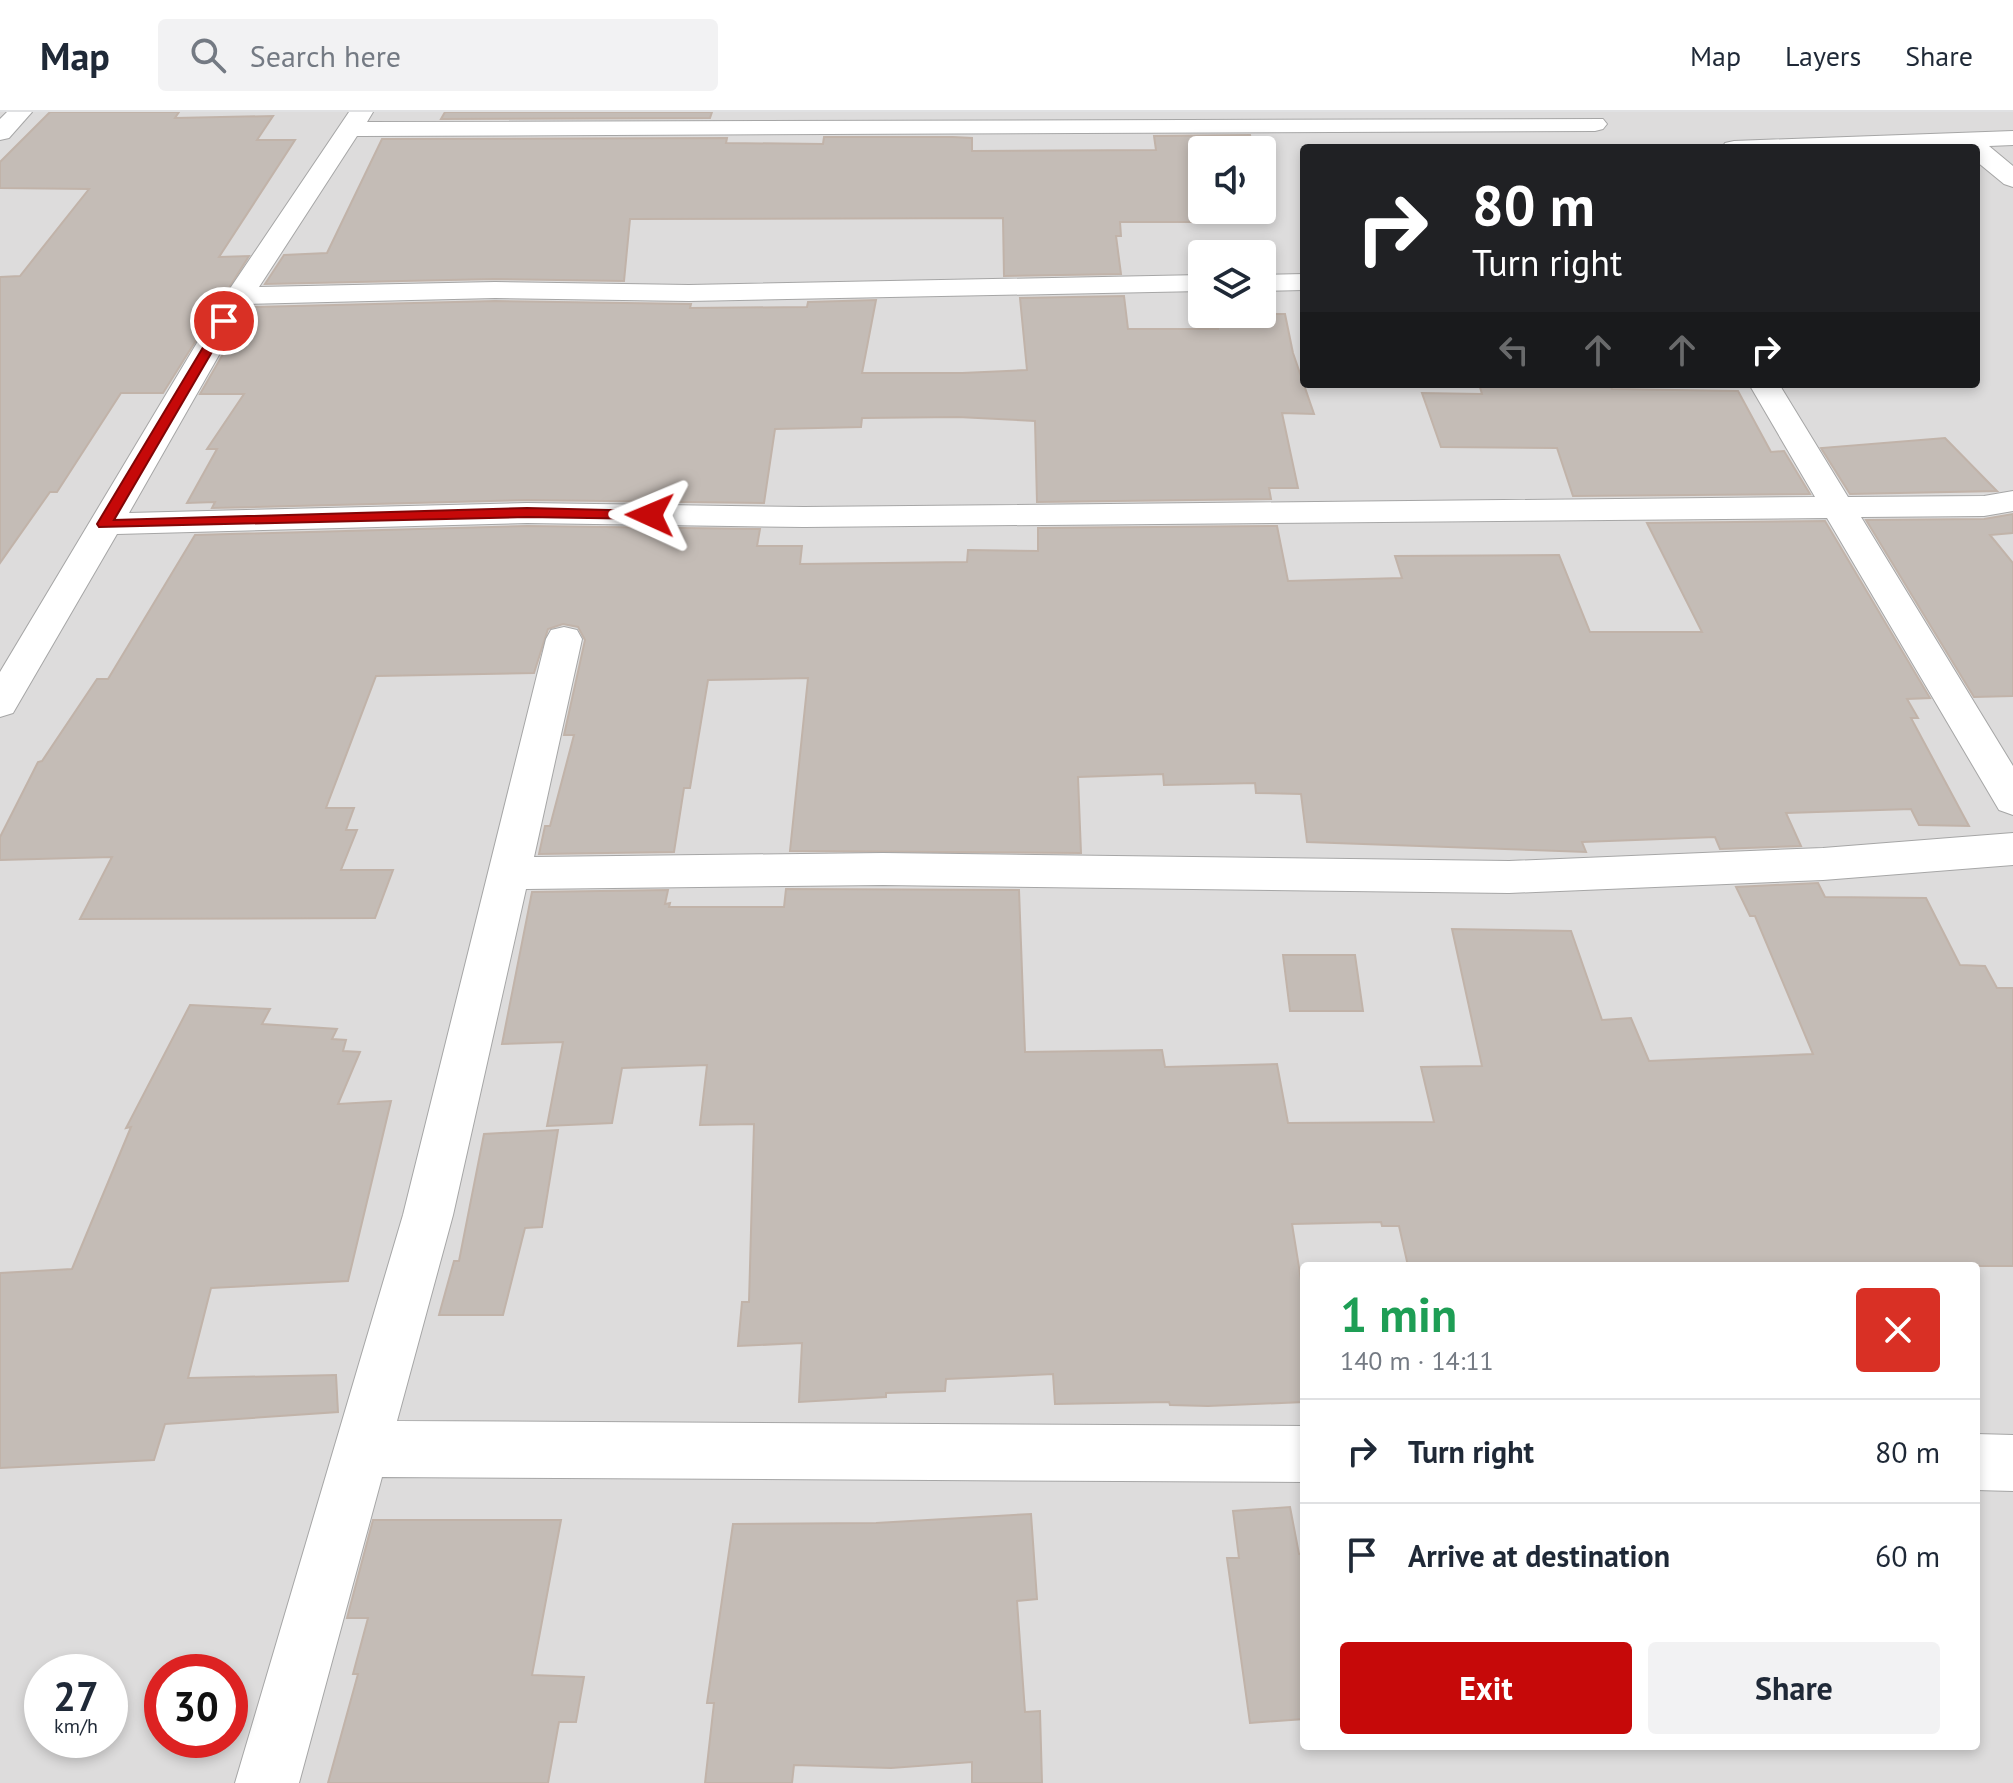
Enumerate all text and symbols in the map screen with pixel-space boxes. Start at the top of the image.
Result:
search box [158,19,718,91]
text: Map [40,31,110,80]
icon: search [186,33,230,77]
text: Search here [250,36,401,75]
text: Map [1690,37,1741,74]
text: Layers [1785,37,1861,74]
text: Share [1905,37,1973,74]
map controls [1188,136,1276,328]
button: sound [1188,136,1276,224]
text: 80 m [1472,169,1595,241]
icon: right [1340,176,1444,280]
text: Turn right [1472,239,1622,286]
button: layers [1188,240,1276,328]
pin [190,287,258,355]
icon: arrive [202,299,246,343]
icon: left [1492,328,1536,372]
icon: ahead [1576,328,1620,372]
icon: ahead [1660,328,1704,372]
icon: right [1744,328,1788,372]
position arrow [608,473,692,557]
text: 1 min [1340,1283,1457,1345]
button: close [1856,1288,1940,1372]
text: 140 m · 14:11 [1340,1344,1494,1377]
icon: right [1340,1429,1384,1473]
text: Turn right [1408,1432,1534,1471]
text: 80 m [1875,1432,1940,1471]
icon: arrive [1340,1533,1384,1577]
text: Arrive at destination [1408,1536,1670,1575]
text: 60 m [1875,1536,1940,1575]
button: Exit [1340,1642,1632,1734]
button: Share [1648,1642,1940,1734]
speed limit sign: 30 [144,1654,248,1758]
text: 27 [53,1670,99,1722]
text: km/h [54,1713,98,1739]

